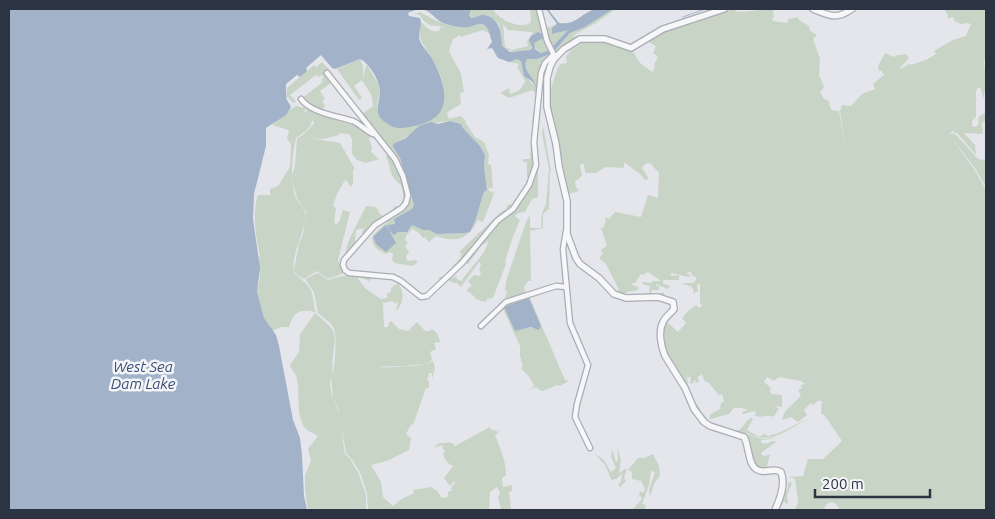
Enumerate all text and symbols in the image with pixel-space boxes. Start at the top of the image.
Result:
water label: West Sea Dam Lake [111,358,176,392]
scale bar [815,466,930,498]
text: 200 m [822,475,864,492]

